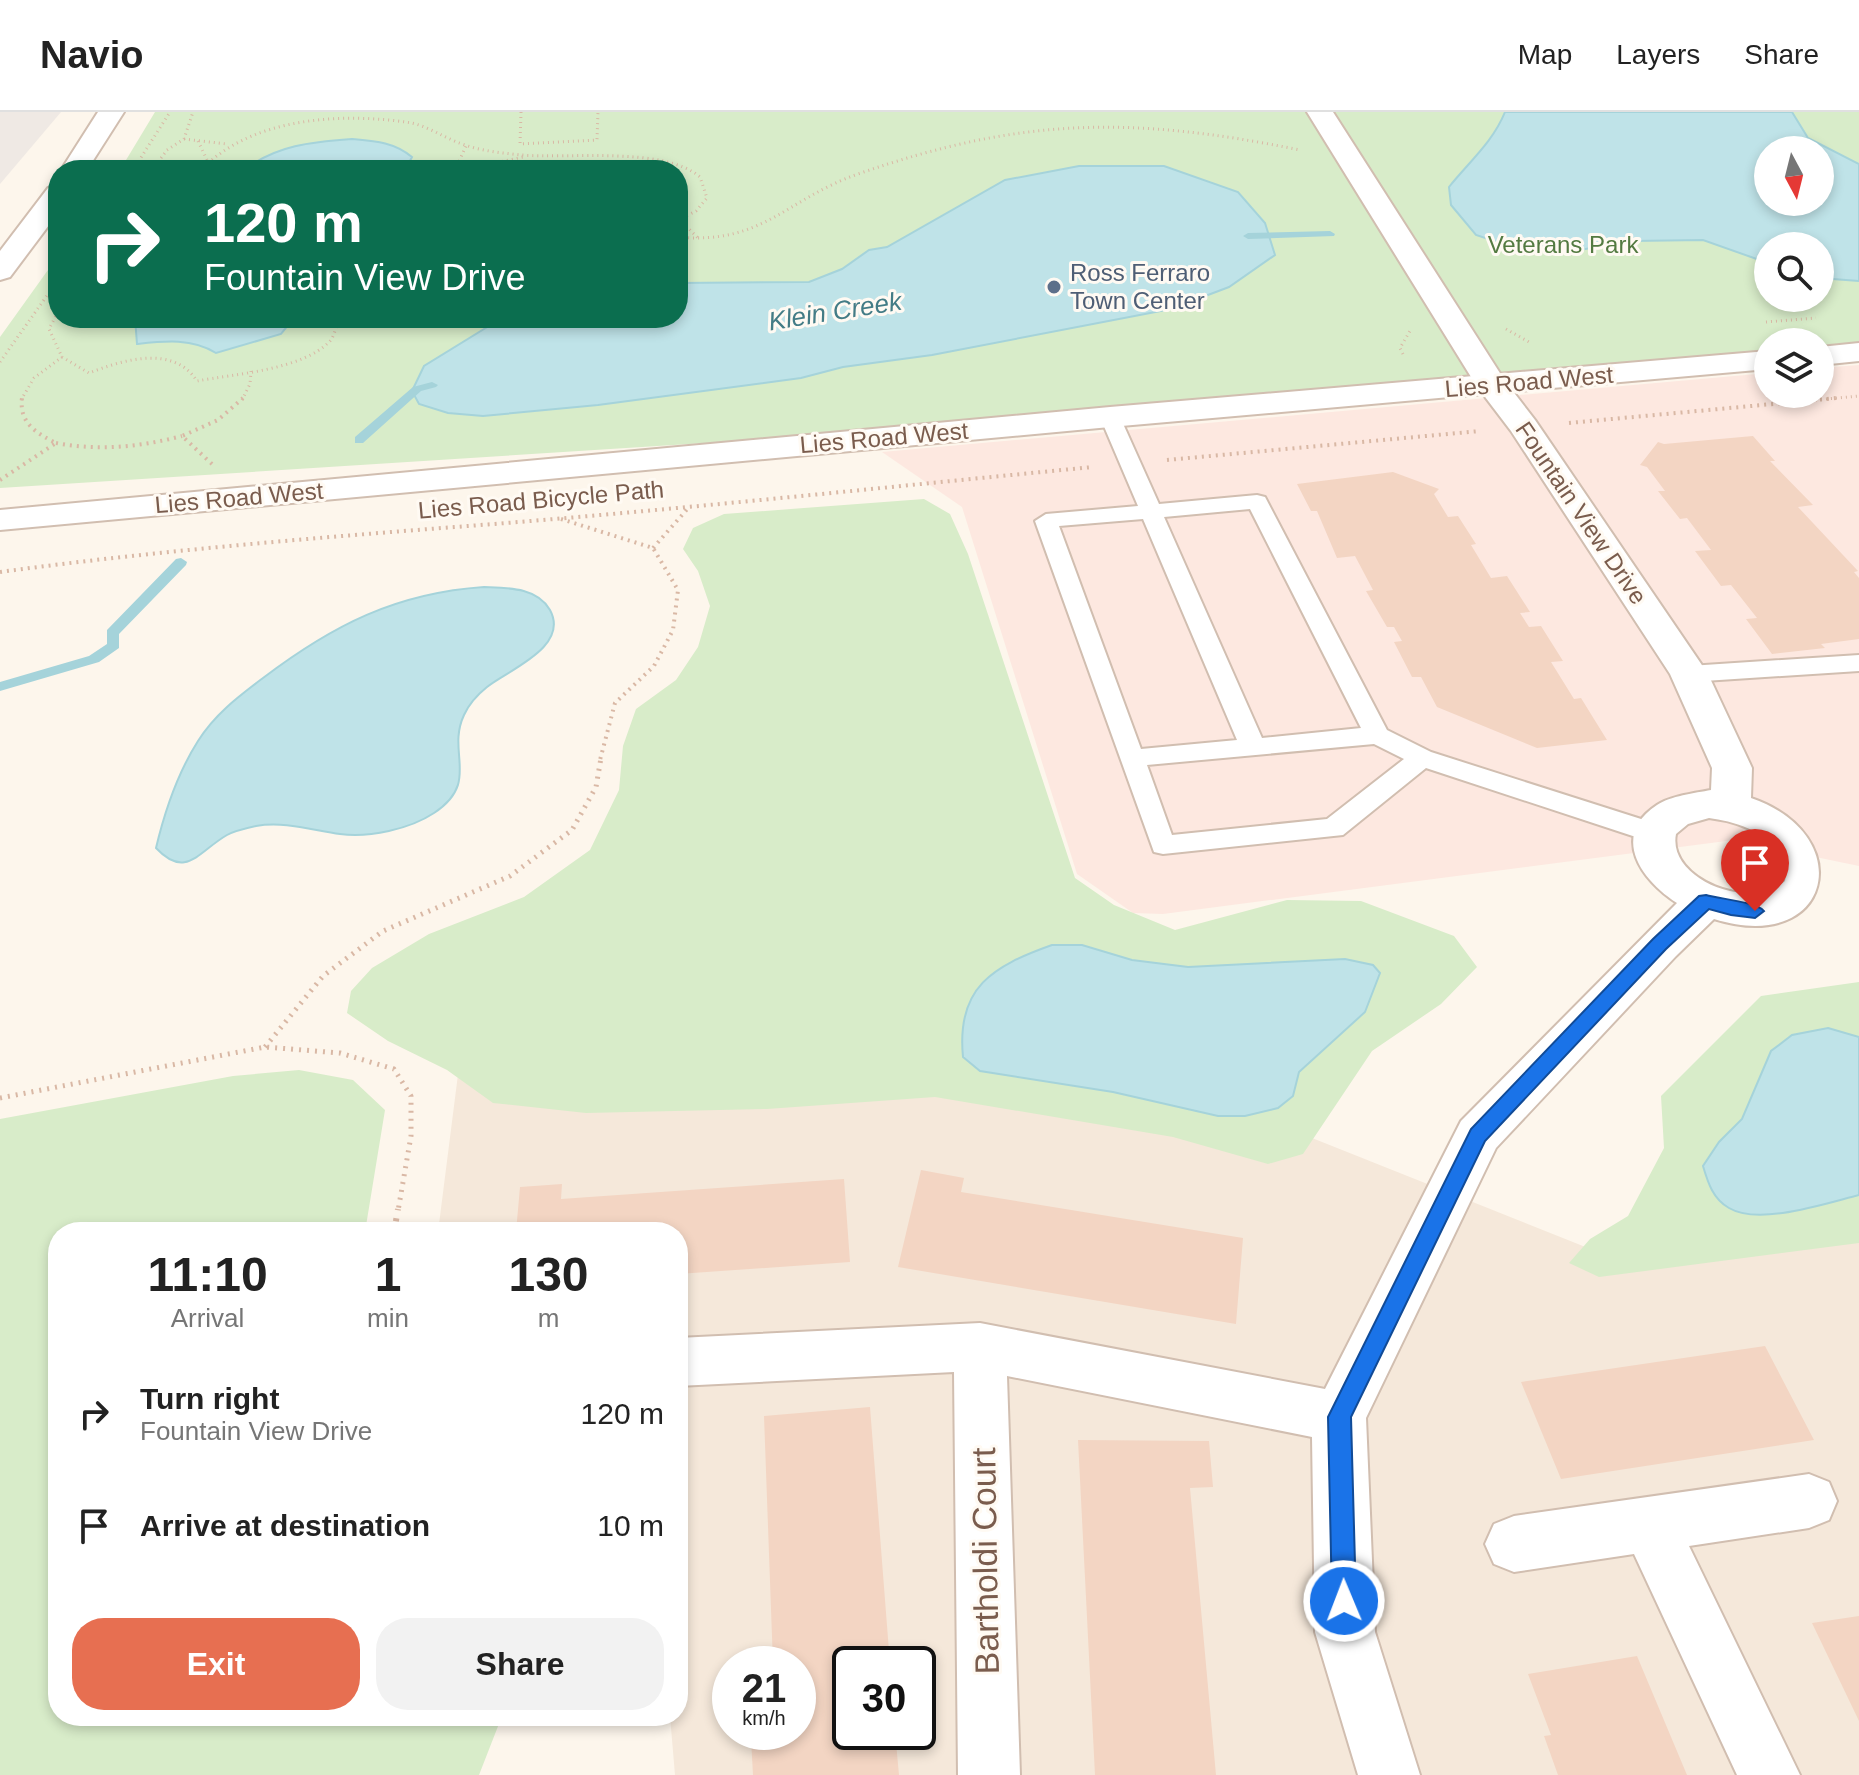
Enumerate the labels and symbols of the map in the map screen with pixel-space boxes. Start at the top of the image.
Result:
north arrow [1754,136,1834,216]
park label: Veterans Park [1488,231,1639,258]
place label: Ross Ferraro Town Center [1070,259,1210,314]
marker: Ross Ferraro Town Center [1045,278,1063,296]
water label: Klein Creek [766,285,906,336]
street label: Lies Road West [1444,361,1615,402]
street label: Fountain View Drive [1510,416,1653,609]
street label: Lies Road West [799,417,970,458]
street label: Lies Road Bicycle Path [417,475,665,524]
street label: Lies Road West [154,477,325,518]
pin [1721,829,1789,911]
street label: Bartholdi Court [964,1447,1006,1675]
position arrow [1302,1559,1386,1643]
speed limit sign: 30 [832,1646,936,1750]

